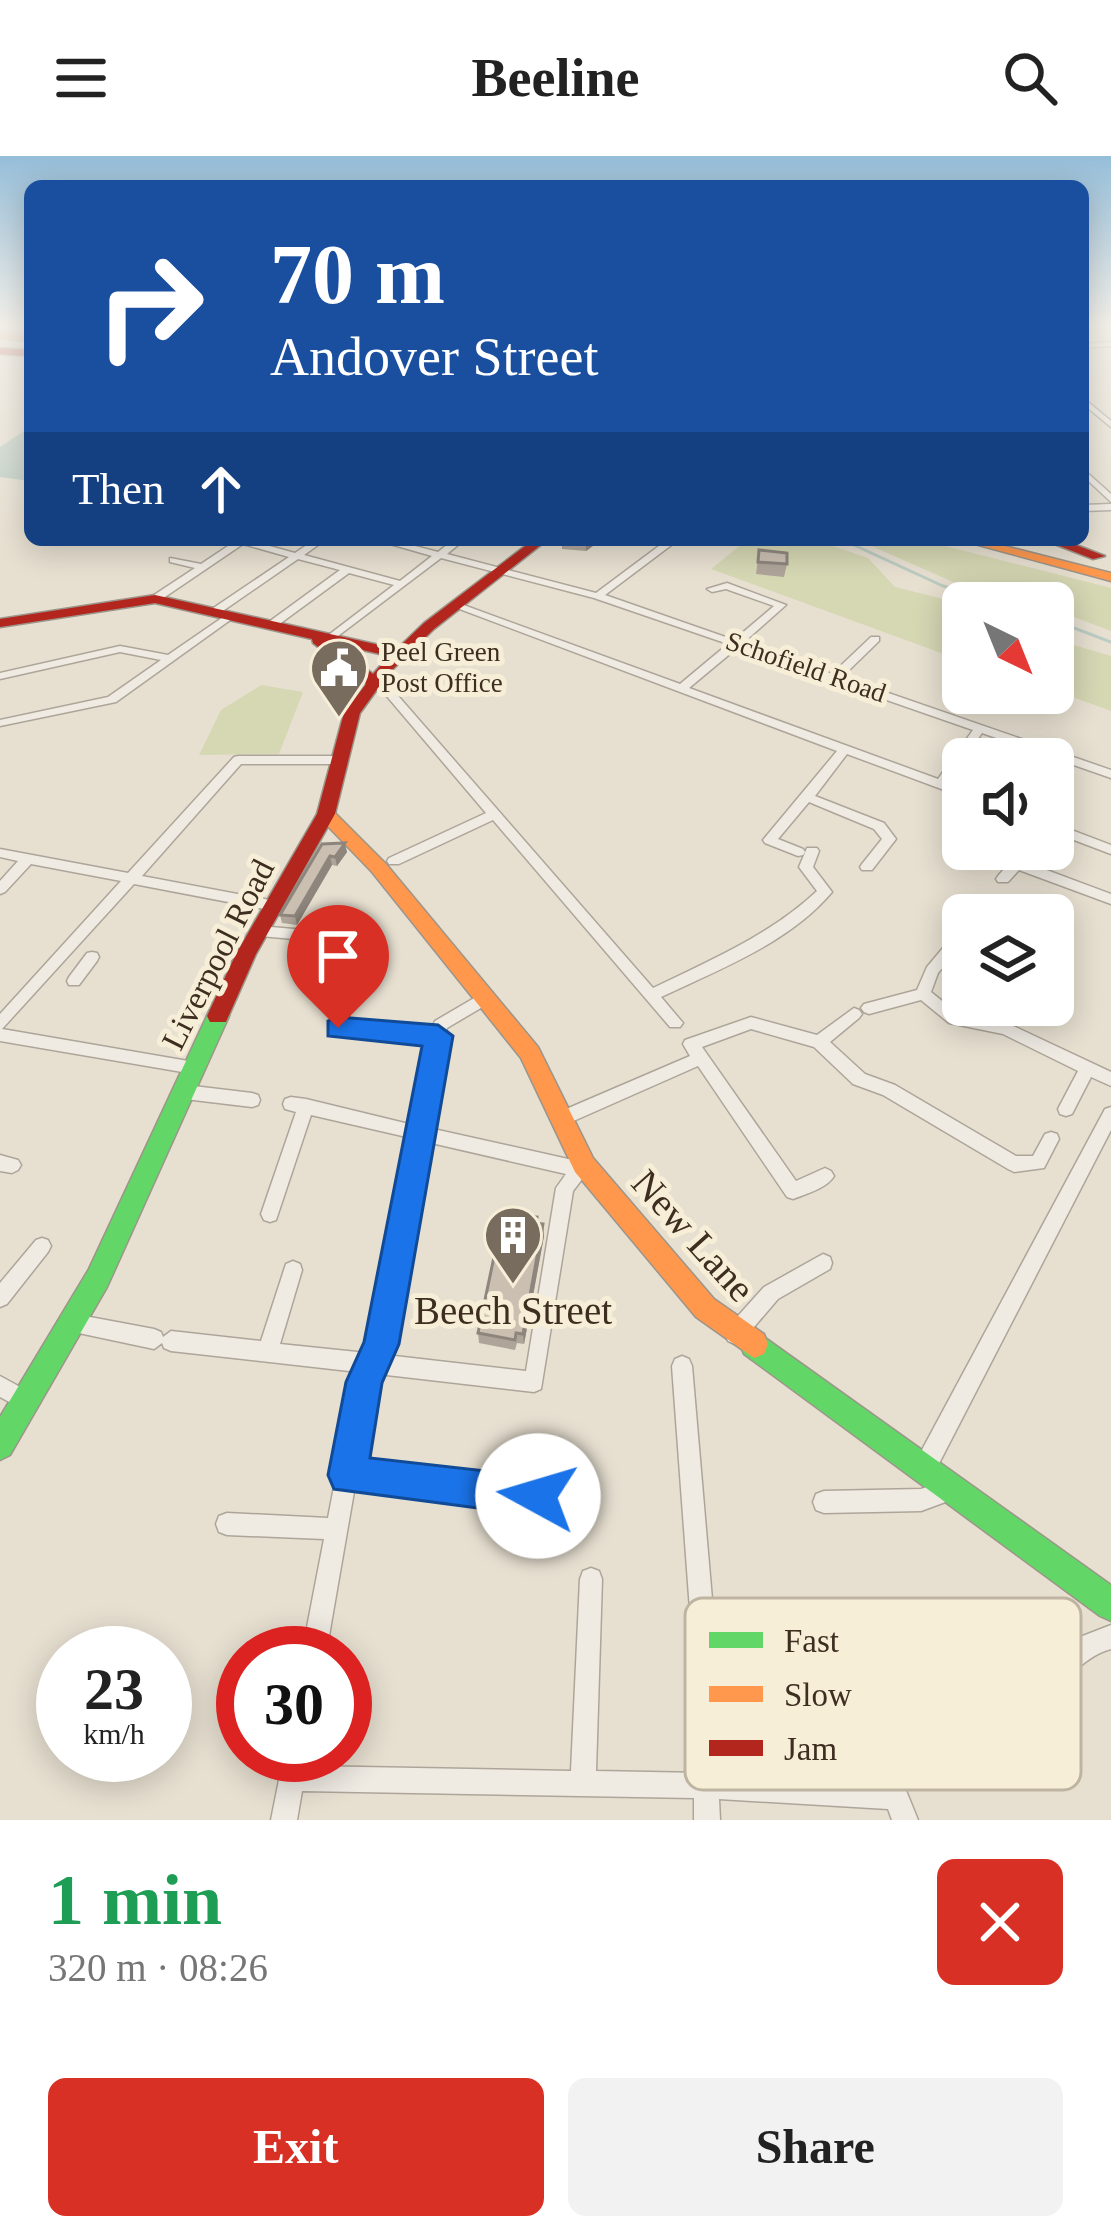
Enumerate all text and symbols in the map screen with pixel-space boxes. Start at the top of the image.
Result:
icon: menu [48,45,114,111]
icon: search [997,45,1063,111]
text: Beeline [472,48,639,108]
icon: right [72,228,228,384]
text: 70 m [270,228,445,321]
text: Andover Street [270,327,598,387]
icon: ahead [188,456,254,522]
text: Then [72,464,164,514]
north arrow [942,582,1074,714]
map controls [942,582,1074,1026]
street label: Schofield Road [722,626,890,709]
public building icon: Peel Green Post Office [308,637,370,719]
place label: Peel Green Post Office [381,637,503,698]
button: sound [942,738,1074,870]
street label: Liverpool Road [155,853,281,1055]
button: layers [942,894,1074,1026]
pin [287,905,389,1028]
icon: arrive [305,923,371,989]
street label: New Lane [624,1161,764,1310]
building icon: Beech Street [482,1204,544,1286]
place label: Beech Street [414,1289,612,1332]
position arrow [475,1433,601,1559]
legend [685,1598,1081,1790]
text: Fast [784,1623,839,1659]
speed limit sign: 30 [216,1626,372,1782]
text: 23 [84,1656,144,1722]
text: Slow [784,1677,852,1713]
text: km/h [83,1717,145,1750]
text: Jam [784,1731,837,1767]
button: close [937,1859,1063,1985]
text: 1 min [48,1860,222,1940]
text: 320 m · 08:26 [48,1946,268,1989]
button: Exit [48,2078,544,2216]
button: Share [568,2078,1063,2216]

